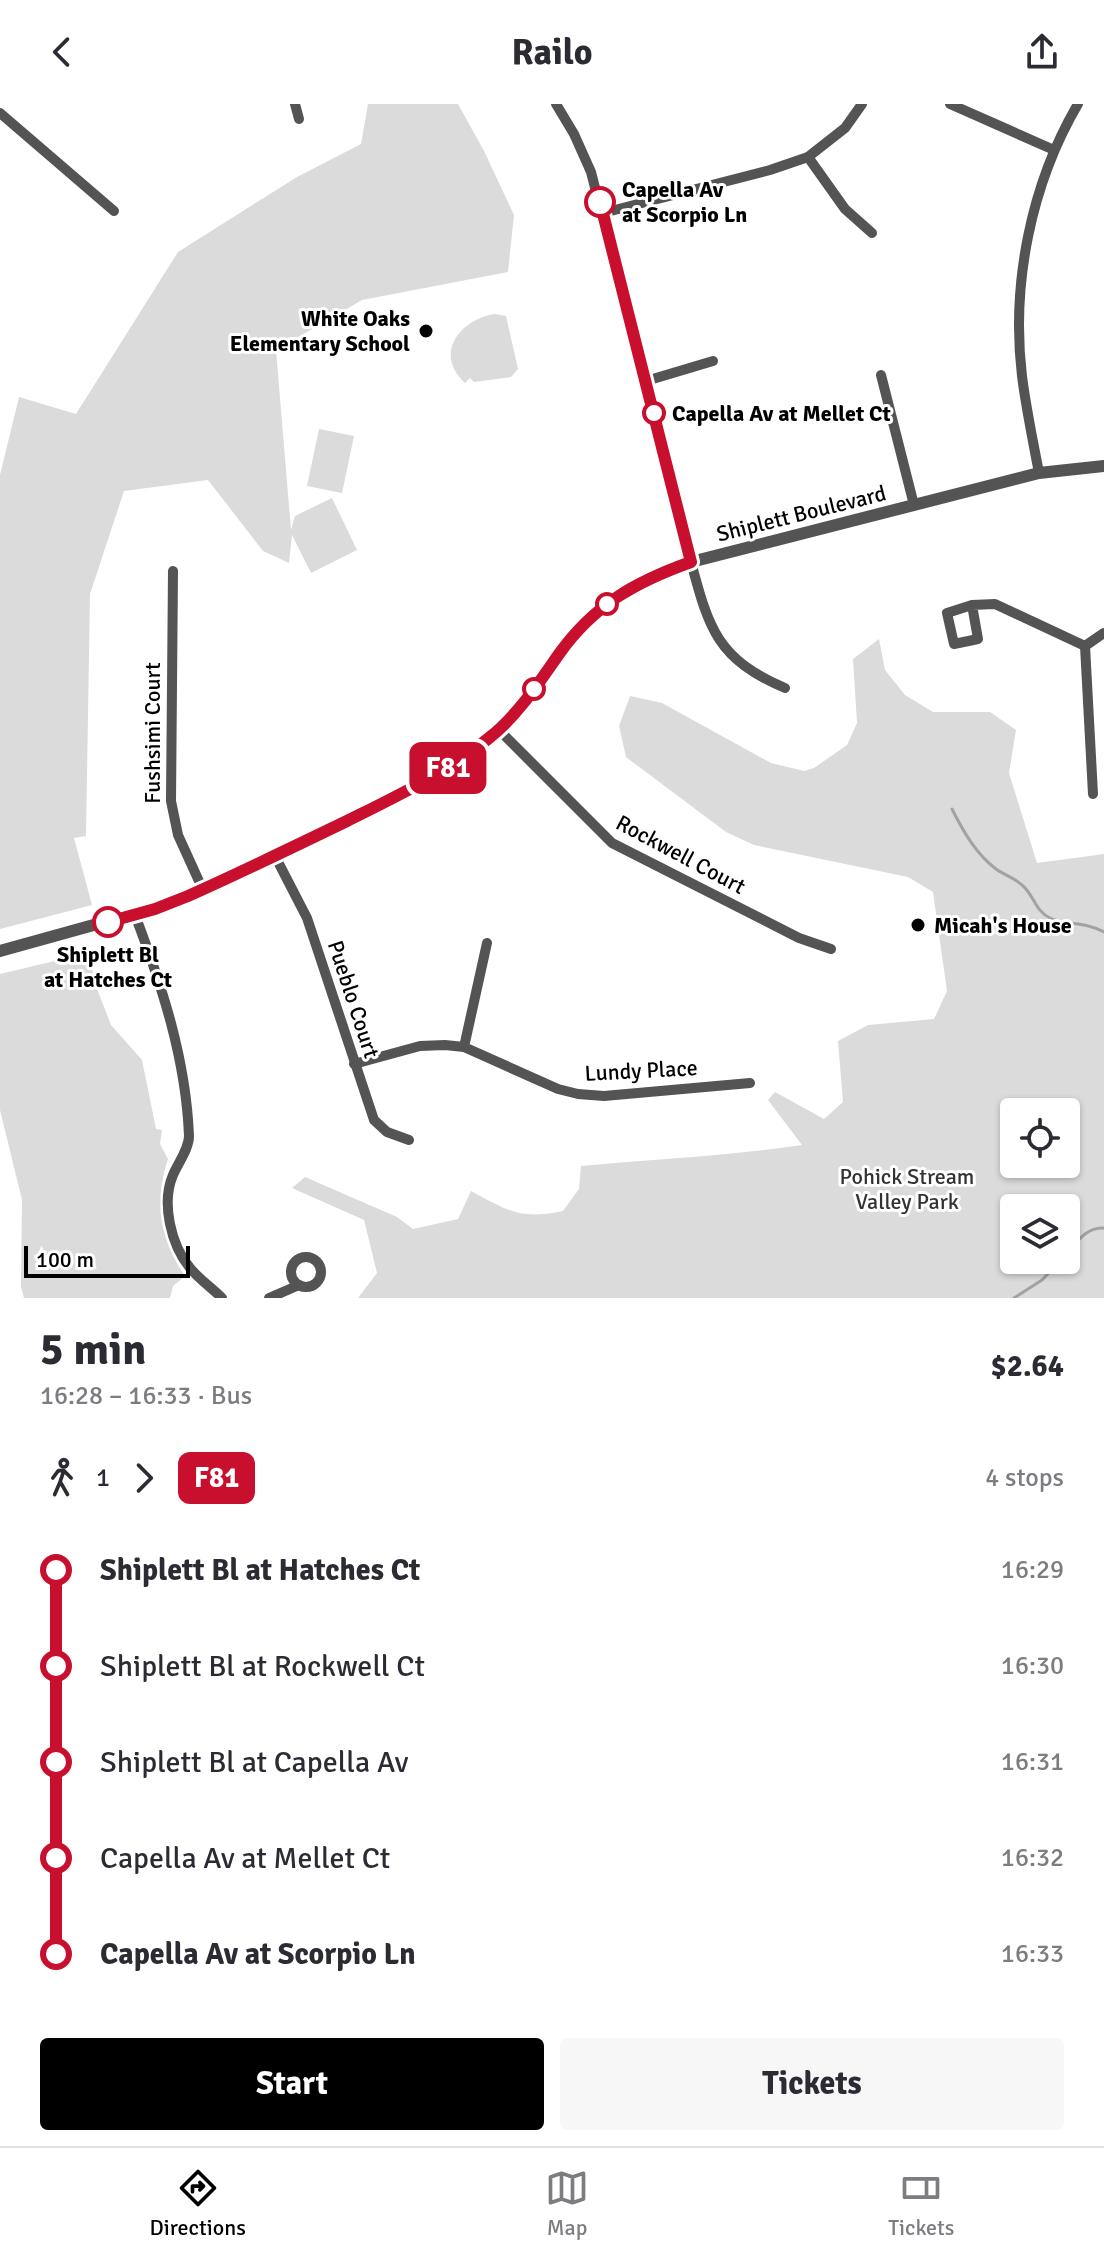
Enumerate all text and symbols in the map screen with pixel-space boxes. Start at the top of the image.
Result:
icon: back [40,30,84,74]
text: Railo [512,30,592,75]
icon: share [1020,30,1064,74]
place label: Capella Av at Scorpio Ln [622,176,747,228]
marker: Capella Av at Scorpio Ln [585,187,615,217]
place label: White Oaks Elementary School [230,305,410,357]
marker: White Oaks Elementary School [417,322,435,340]
place label: Capella Av at Mellet Ct [672,400,891,427]
marker: Capella Av at Mellet Ct [643,402,665,424]
street label: Shiplett Boulevard [714,479,889,548]
unlabelled marker [596,593,618,615]
street label: Fushsimi Court [139,662,166,804]
unlabelled marker [523,678,545,700]
line badge: F81 [402,742,494,794]
text: F81 [425,751,471,785]
street label: Rockwell Court [611,809,750,900]
marker: Shiplett Bl at Hatches Ct [93,907,123,937]
place label: Micah's House [934,912,1072,939]
marker: Micah's House [909,916,927,934]
street label: Pueblo Court [322,937,385,1062]
place label: Shiplett Bl at Hatches Ct [44,941,172,993]
street label: Lundy Place [584,1054,698,1087]
map controls [1000,1098,1080,1274]
button: locate [1000,1098,1080,1178]
park label: Pohick Stream Valley Park [840,1163,974,1215]
button: layers [1000,1194,1080,1274]
scale bar [24,1242,190,1278]
text: 100 m [36,1246,94,1273]
text: 5 min [40,1323,146,1377]
text: $2.64 [991,1348,1064,1385]
text: 16:28 – 16:33 · Bus [40,1380,252,1412]
icon: walk [40,1456,84,1500]
icon: forward [122,1456,166,1500]
text: F81 [194,1461,239,1495]
text: 1 [96,1462,110,1494]
text: 4 stops [985,1462,1064,1494]
text: Shiplett Bl at Hatches Ct [100,1552,420,1589]
text: 16:29 [1001,1554,1064,1586]
text: Shiplett Bl at Rockwell Ct [100,1648,425,1685]
text: 16:30 [1001,1650,1064,1682]
text: Shiplett Bl at Capella Av [100,1744,408,1781]
text: 16:31 [1001,1746,1064,1778]
text: Capella Av at Mellet Ct [100,1840,390,1877]
text: 16:32 [1001,1842,1064,1874]
text: Capella Av at Scorpio Ln [100,1936,416,1973]
text: 16:33 [1001,1938,1064,1970]
button: Start [40,2038,544,2130]
button: Tickets [560,2038,1064,2130]
tab: Directions [150,2166,246,2241]
tab: Map [545,2166,589,2241]
tab: Tickets [888,2166,954,2241]

